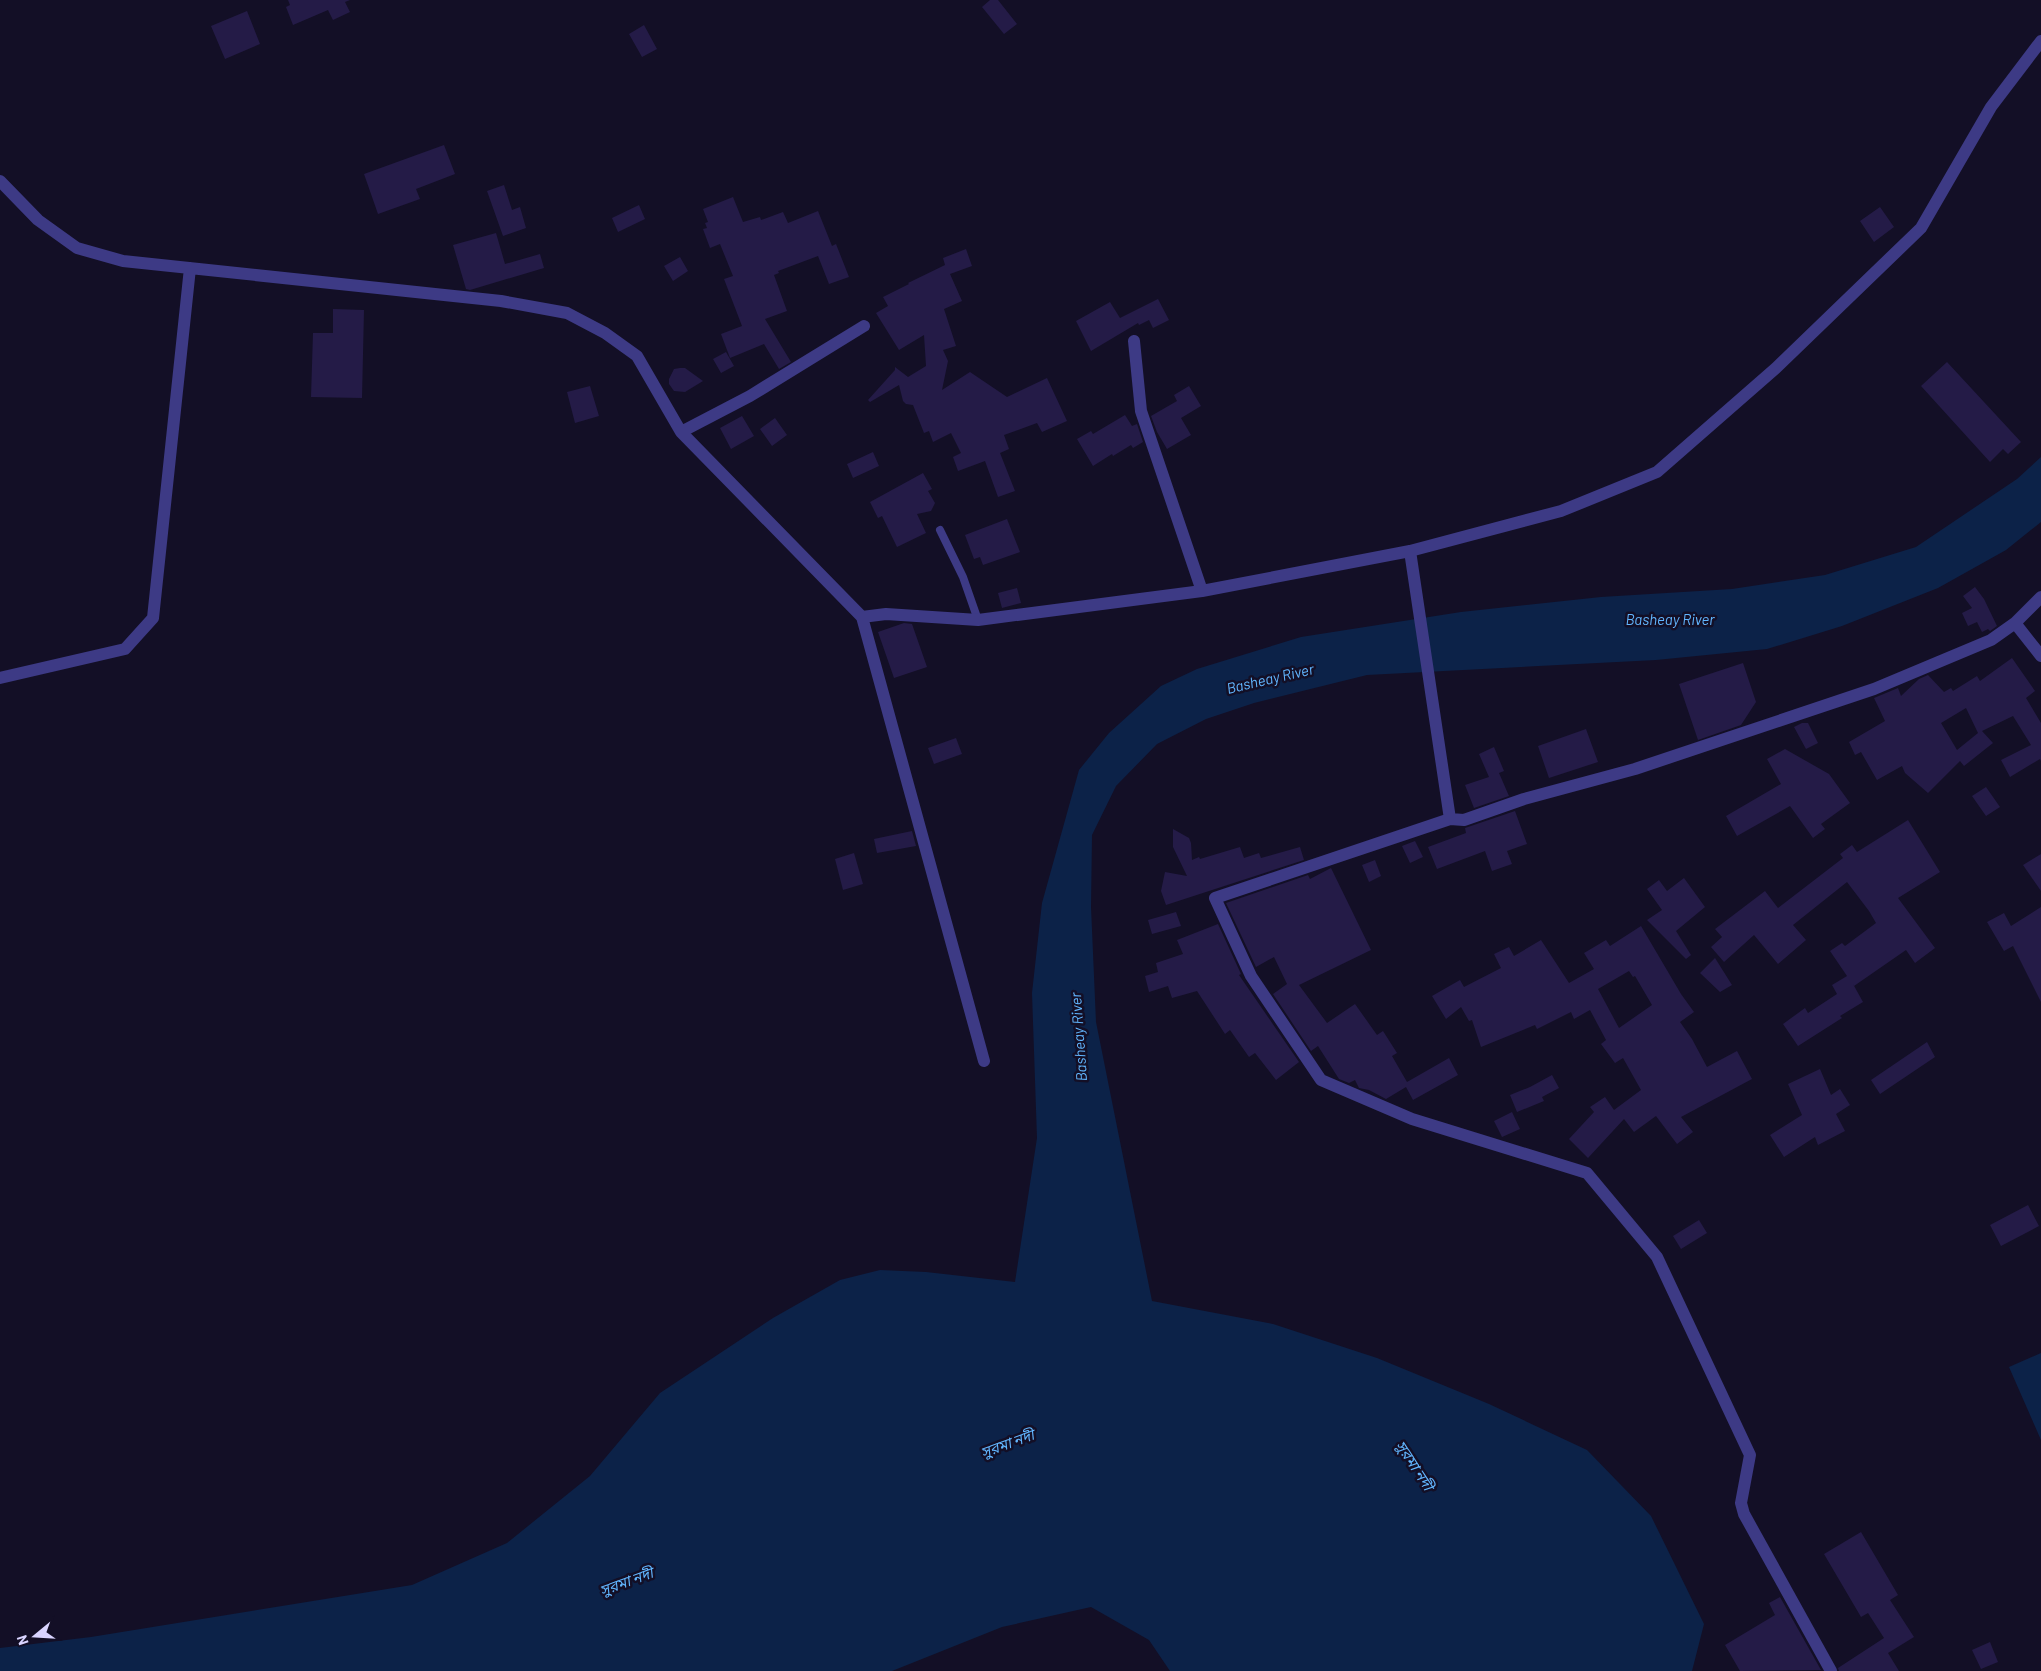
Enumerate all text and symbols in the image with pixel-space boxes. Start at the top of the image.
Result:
water label: Basheay River [1625,610,1715,628]
water label: Basheay River [1225,659,1316,697]
water label: Basheay River [1066,991,1090,1082]
water label: সুরমা নদী [978,1424,1039,1462]
water label: সুরমা নদী [1391,1437,1439,1496]
water label: সুরমা নদী [597,1562,658,1600]
north arrow [10,1611,60,1661]
text: N [13,1633,32,1647]

